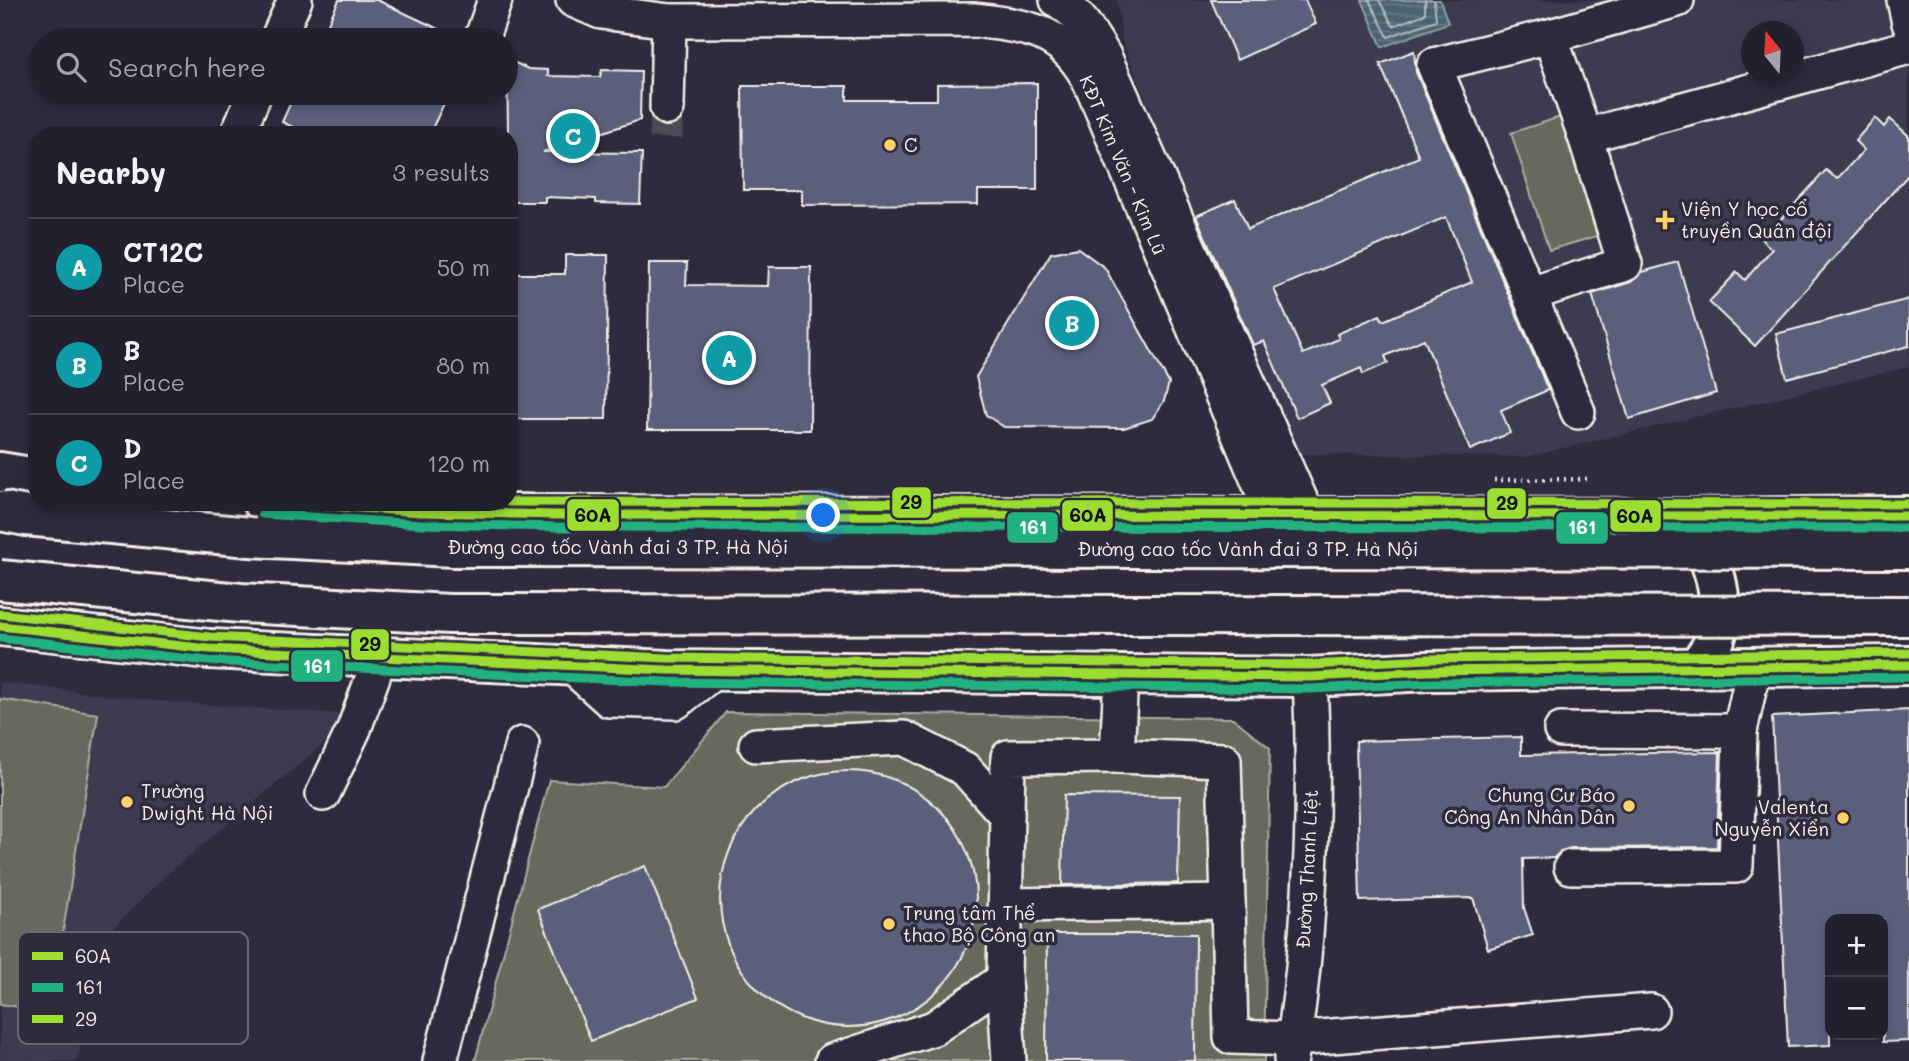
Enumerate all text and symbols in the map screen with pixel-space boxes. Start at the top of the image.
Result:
north arrow [1741,21,1804,84]
search box [28,28,518,105]
icon: search [52,48,90,86]
text: Search here [108,50,266,84]
street label: KĐT Kim Văn - Kim Lũ [1074,71,1173,258]
pin: C [550,110,596,162]
place label: C [904,132,918,157]
marker: C [882,137,898,153]
text: Nearby [56,152,166,192]
text: 3 results [393,157,490,187]
place label: Viện Y học cổ truyền Quân đội [1681,196,1832,243]
marker: Viện Y học cổ truyền Quân đội [1655,210,1675,230]
text: CT12C [123,235,203,269]
text: A [71,252,87,282]
text: 50 m [437,252,490,282]
text: Place [123,269,185,299]
pin: B [1049,297,1095,349]
pin: A [706,332,752,384]
text: B [123,333,141,367]
text: B [71,350,87,380]
text: 80 m [436,350,490,380]
text: Place [123,367,185,397]
text: D [123,431,142,465]
text: C [70,448,88,478]
text: 120 m [427,448,490,478]
text: Place [123,465,185,495]
line badge: 29 [891,486,932,519]
line badge: 29 [1486,487,1527,520]
text: 29 [900,489,923,514]
text: 29 [1496,490,1519,515]
line badge: 60A [566,498,620,532]
your location [806,498,840,532]
line badge: 60A [1061,499,1114,532]
line badge: 60A [1609,499,1662,533]
text: 60A [575,502,611,527]
text: 60A [1070,502,1106,527]
text: 60A [1617,503,1653,528]
line badge: 161 [1006,511,1059,544]
line badge: 161 [1555,511,1609,545]
text: 161 [1019,514,1047,539]
text: 161 [1568,514,1596,539]
street label: Đường cao tốc Vành đai 3 TP. Hà Nội [448,534,788,559]
street label: Đường cao tốc Vành đai 3 TP. Hà Nội [1078,536,1418,561]
line badge: 29 [350,628,390,661]
text: 29 [359,631,382,656]
line badge: 161 [290,649,344,683]
text: 161 [303,653,331,678]
place label: Trường Dwight Hà Nội [141,778,273,825]
place label: Chung Cư Báo Công An Nhân Dân [1444,782,1615,829]
street label: Đường Thanh Liệt [1290,789,1323,949]
marker: Trường Dwight Hà Nội [119,794,135,810]
place label: Valenta Nguyễn Xiển [1715,794,1829,841]
marker: Chung Cư Báo Công An Nhân Dân [1621,798,1637,814]
marker: Valenta Nguyễn Xiển [1835,810,1851,826]
place label: Trung tâm Thể thao Bộ Công an [903,900,1055,947]
map controls [1825,914,1888,1040]
button: + [1825,914,1888,977]
marker: Trung tâm Thể thao Bộ Công an [881,916,897,932]
legend [18,932,248,1044]
text: 60A [75,943,111,968]
text: 161 [75,974,103,999]
button: − [1825,977,1888,1040]
text: 29 [75,1006,97,1031]

